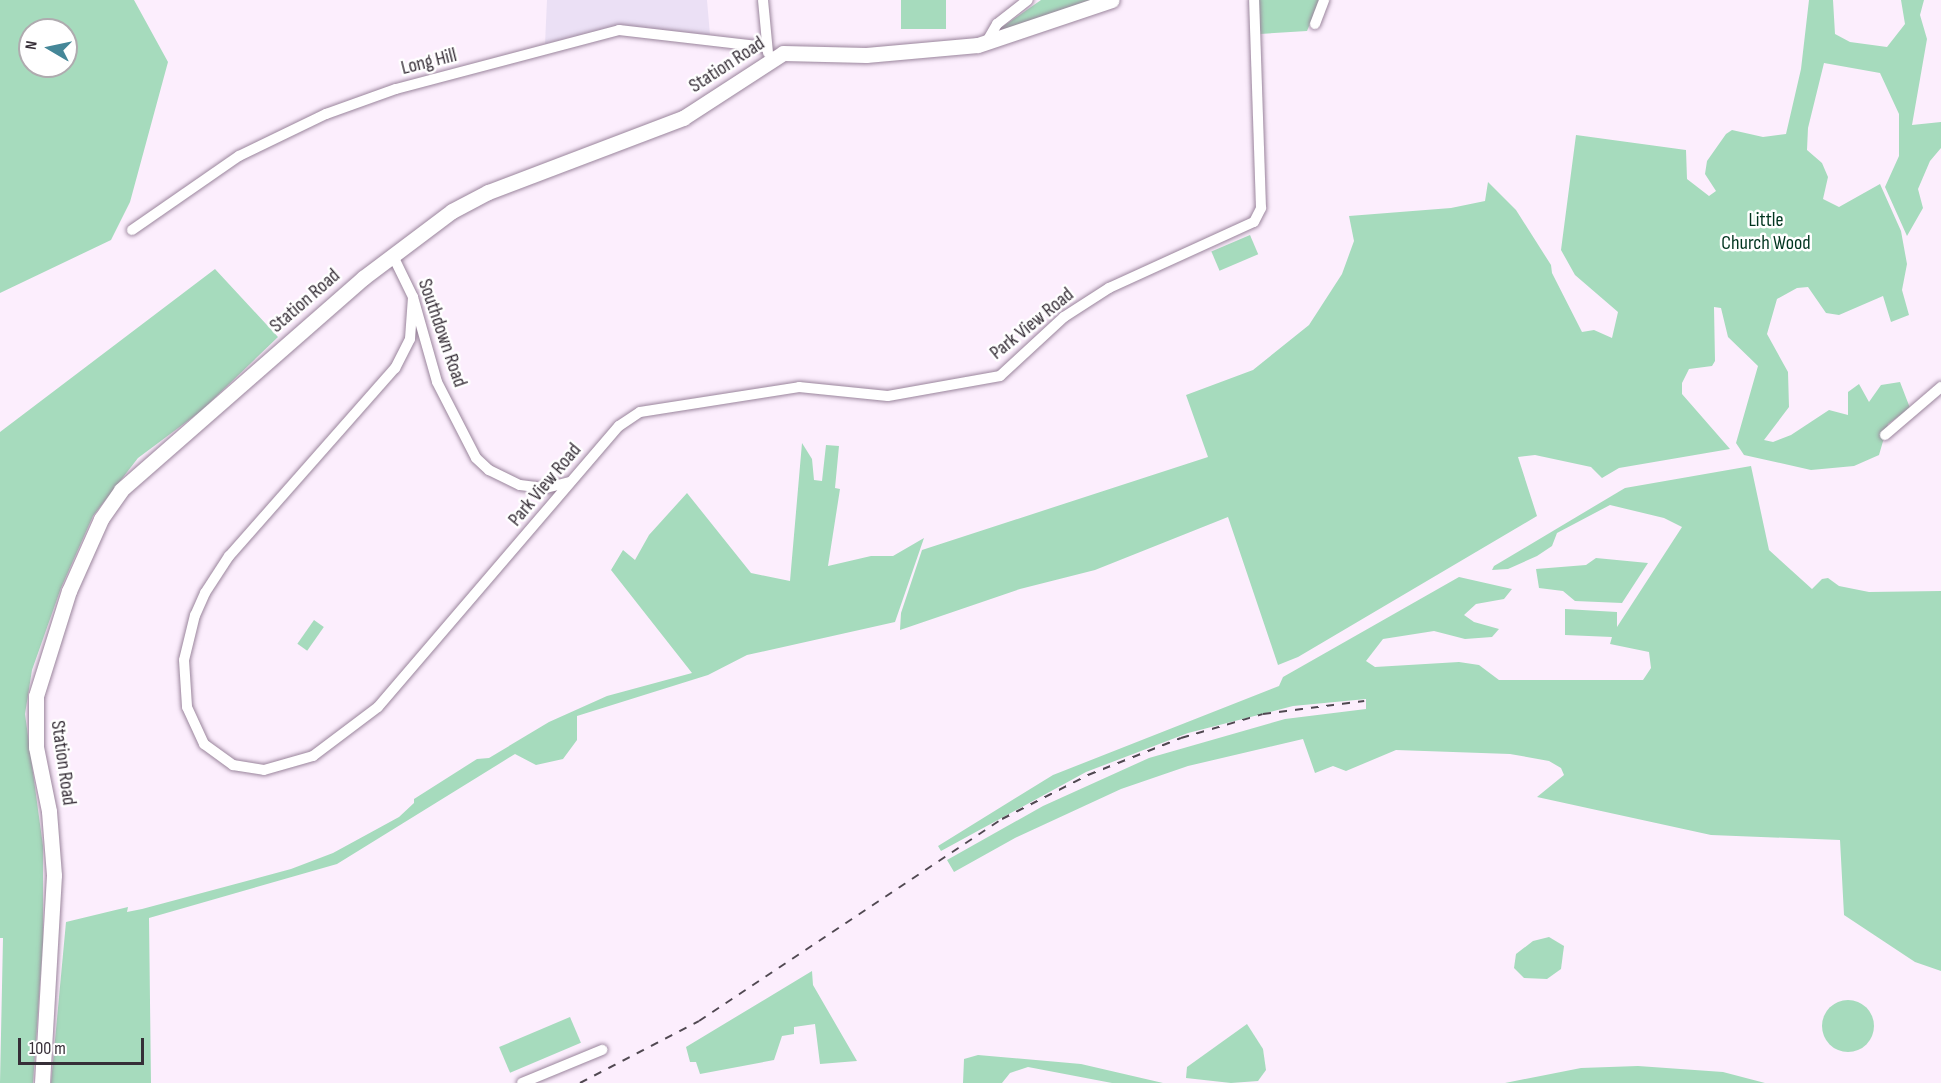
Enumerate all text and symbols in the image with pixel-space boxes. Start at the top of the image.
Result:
north arrow [18,18,78,78]
street label: Station Road [685,32,769,98]
text: N [22,40,42,51]
street label: Long Hill [399,44,459,80]
park label: Little Church Wood [1721,208,1811,255]
street label: Station Road [265,264,345,338]
street label: Southdown Road [412,276,472,390]
street label: Park View Road [985,283,1079,365]
street label: Park View Road [503,439,587,531]
street label: Station Road [45,719,81,807]
scale bar [21,1026,147,1064]
text: 100 m [29,1038,66,1059]

